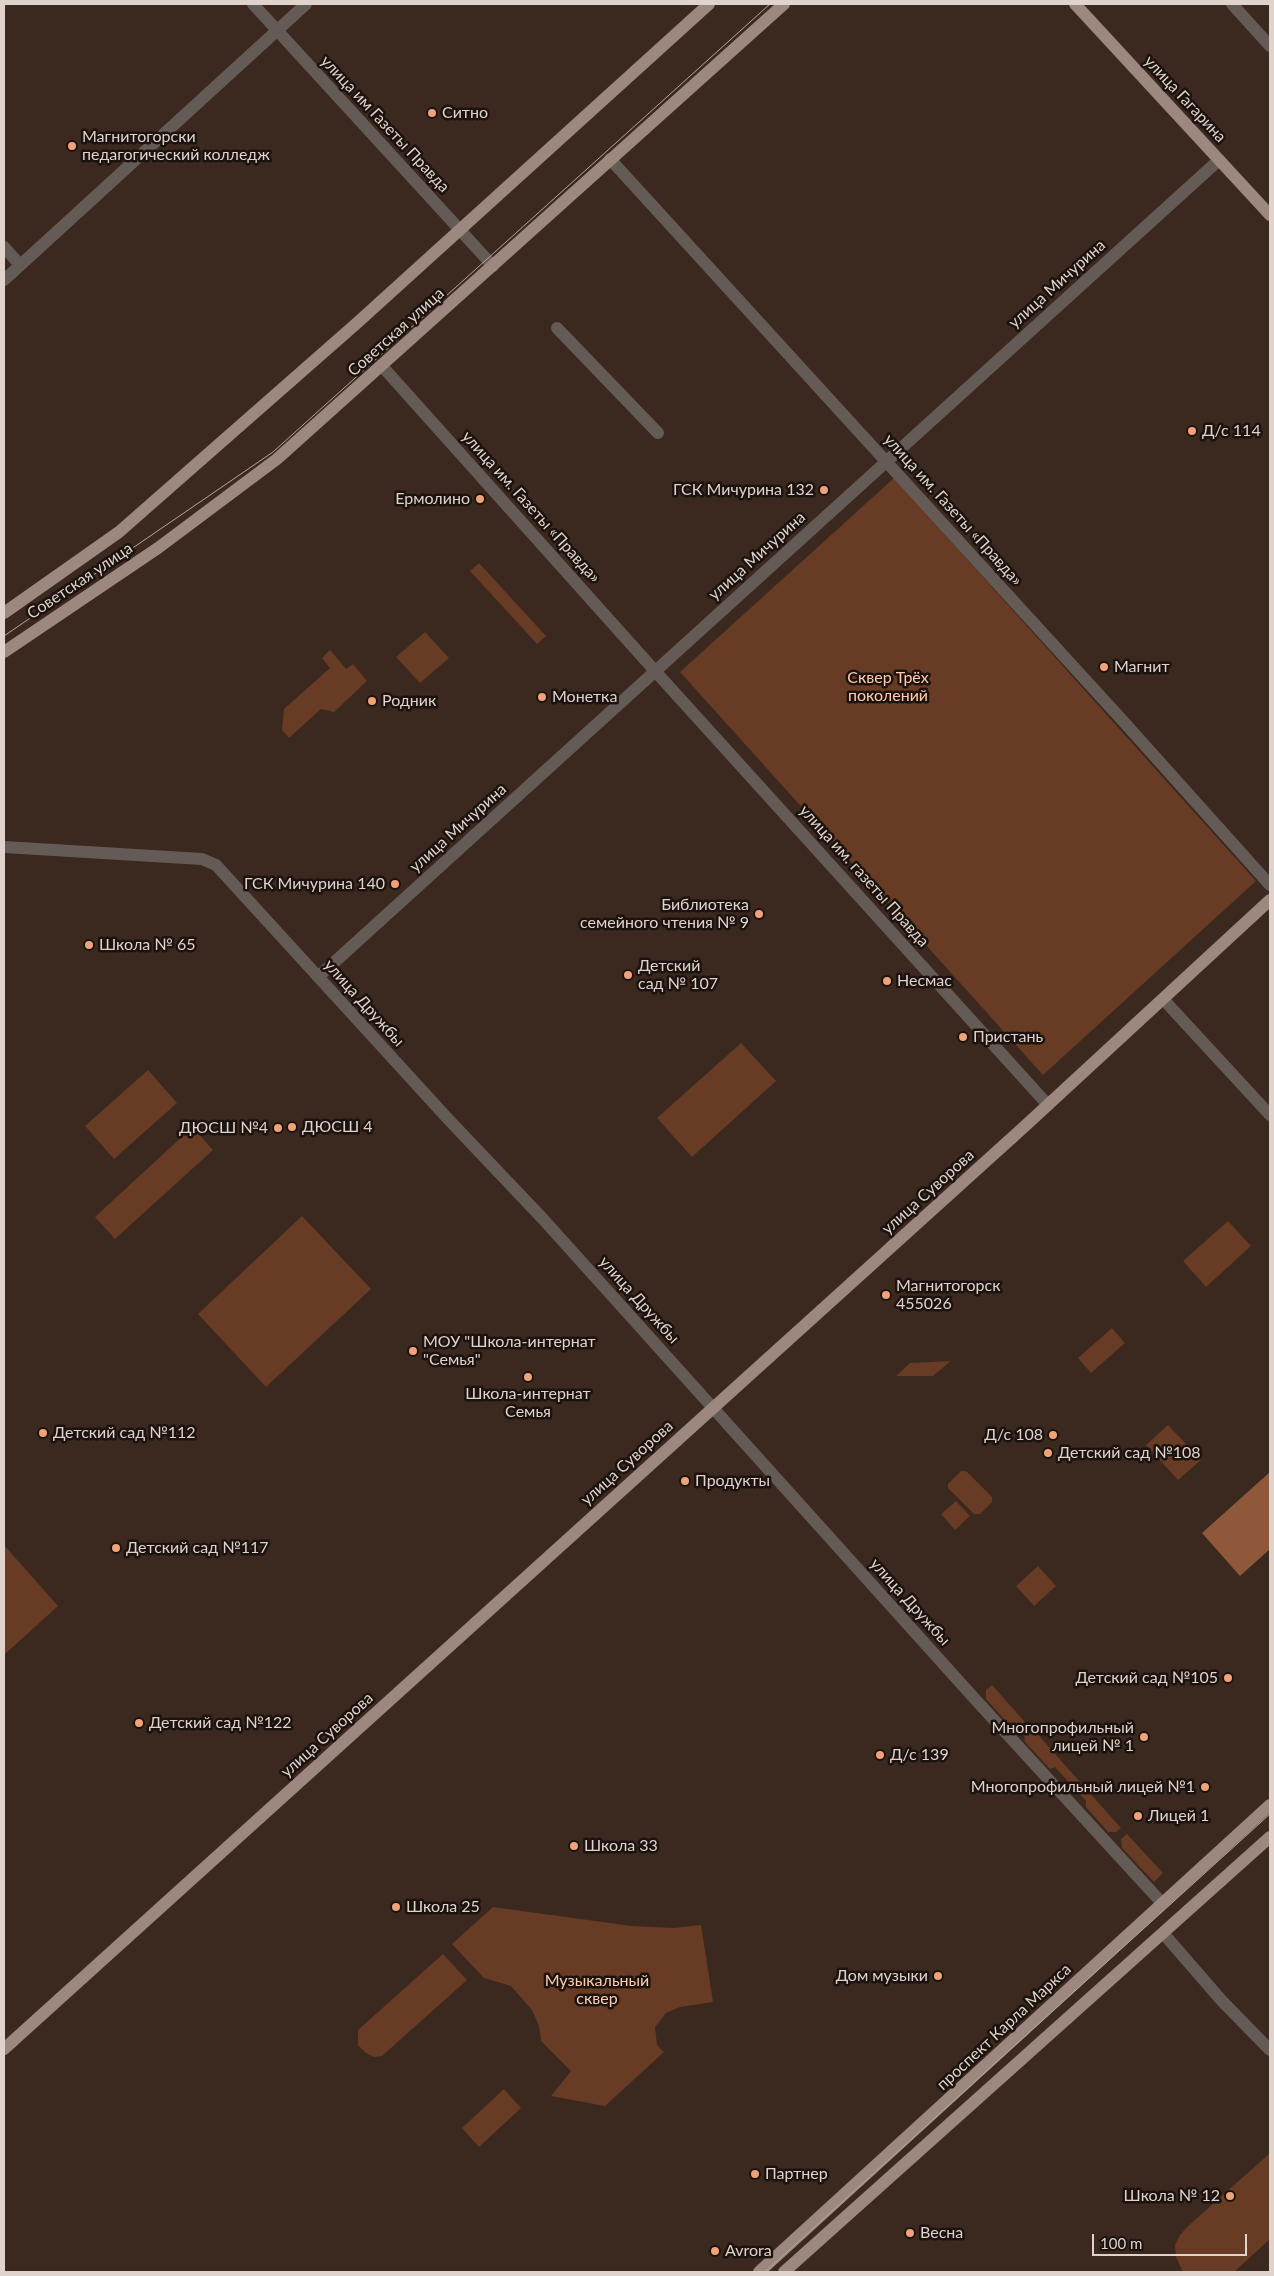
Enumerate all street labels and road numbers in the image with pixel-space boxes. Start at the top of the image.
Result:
street label: улица им Газеты Правда [317,52,453,196]
street label: улица Гагарина [1140,52,1230,146]
street label: улица Мичурина [1005,236,1109,332]
street label: Советская улица [344,284,448,380]
street label: улица им. Газеты «Правда» [458,427,604,587]
street label: улица им. Газеты «Правда» [880,430,1026,590]
street label: улица Мичурина [705,508,809,604]
street label: Советская улица [24,539,136,623]
street label: улица Мичурина [406,780,510,876]
street label: улица им. газеты Правда [795,801,933,951]
street label: улица Дружбы [320,955,408,1051]
street label: улица Суворова [878,1146,978,1238]
street label: улица Дружбы [595,1252,683,1348]
street label: улица Суворова [577,1417,677,1509]
street label: улица Дружбы [866,1554,954,1650]
street label: улица Суворова [277,1689,377,1781]
street label: проспект Карла Маркса [933,1960,1075,2094]

